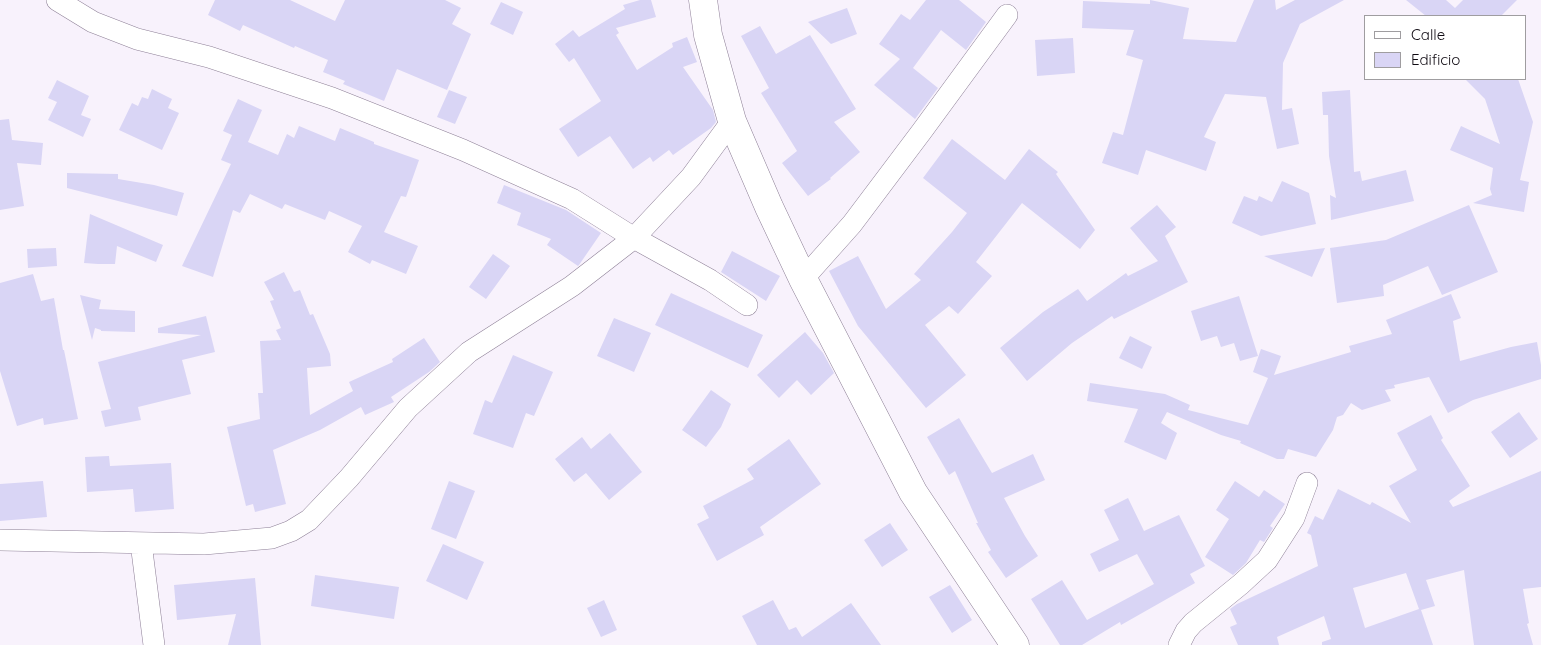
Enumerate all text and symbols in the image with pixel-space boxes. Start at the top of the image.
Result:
legend [1364,15,1526,80]
text: Calle [1411,25,1445,44]
text: Edificio [1411,50,1460,69]

